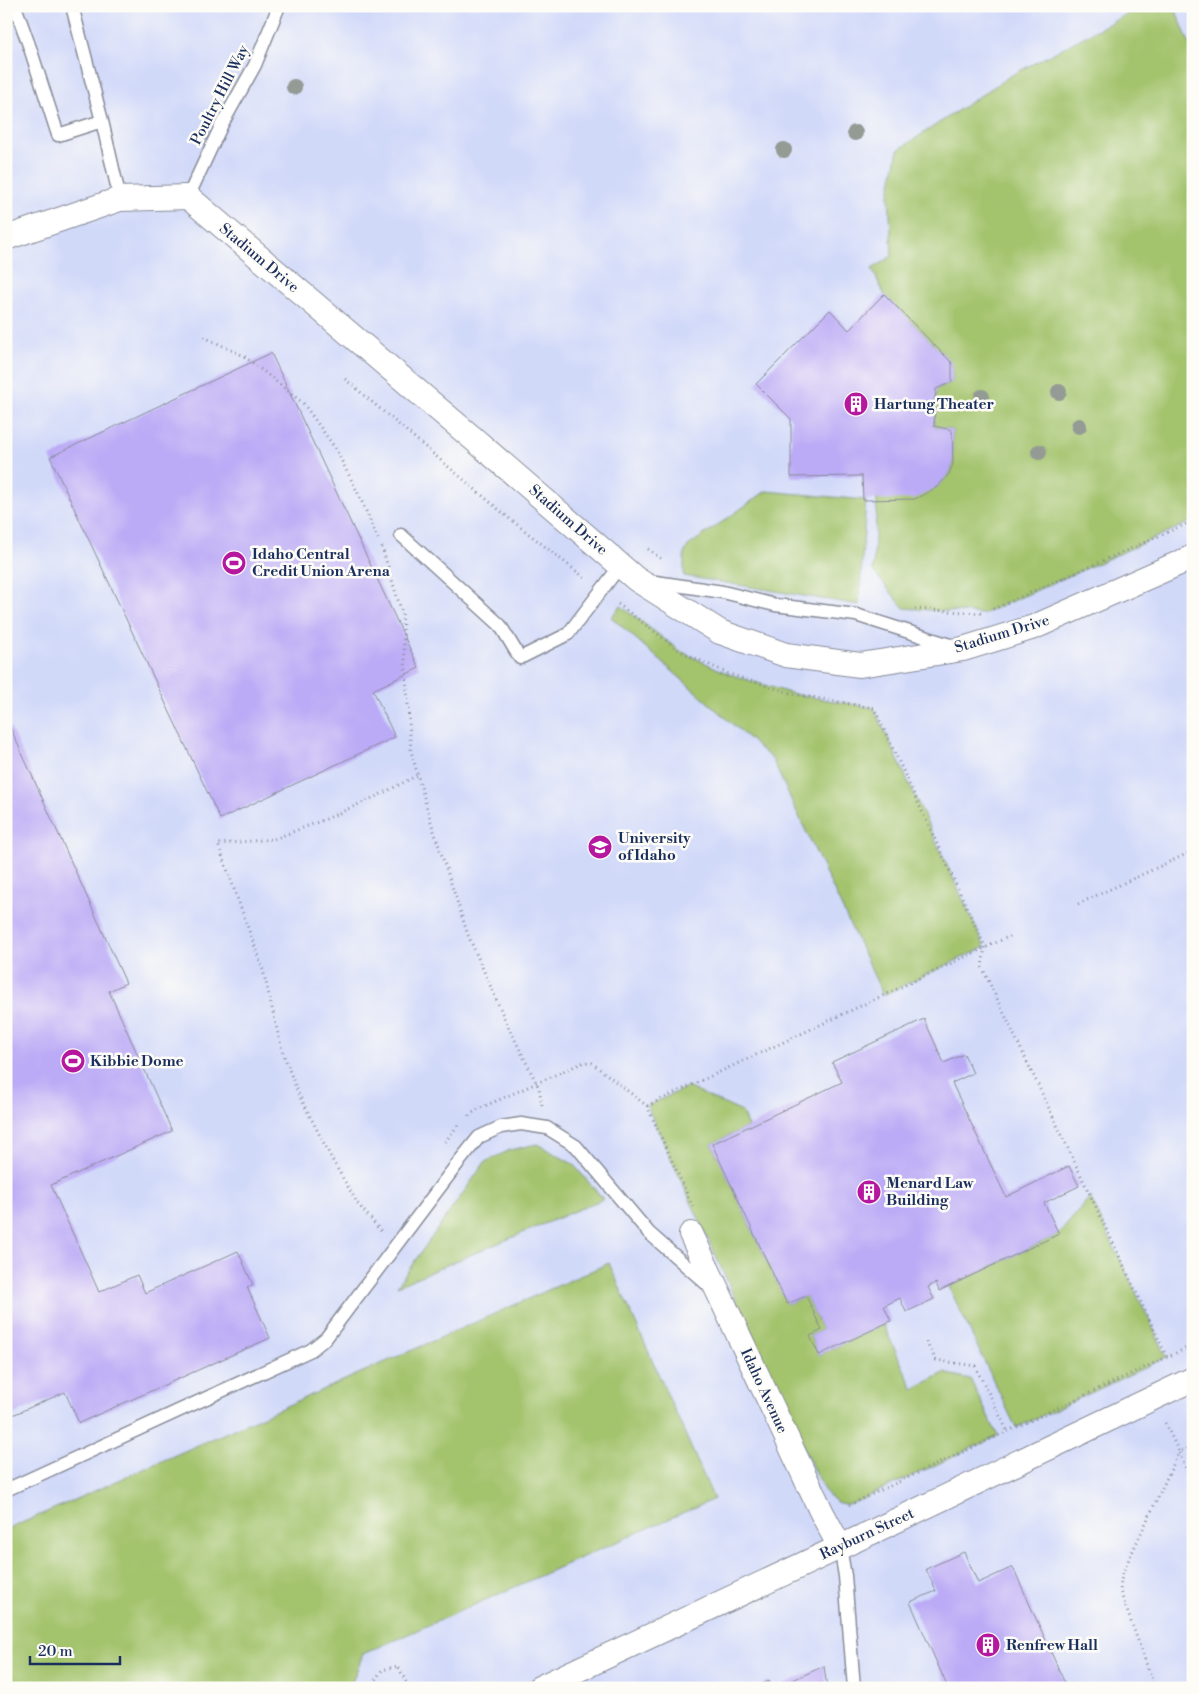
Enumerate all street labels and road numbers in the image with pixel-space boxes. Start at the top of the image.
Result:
street label: Poultry Hill Way [187,41,254,148]
street label: Stadium Drive [215,219,303,297]
street label: Stadium Drive [525,481,611,559]
street label: Stadium Drive [952,611,1052,657]
street label: Idaho Avenue [736,1345,792,1437]
street label: Rayburn Street [817,1504,918,1564]

